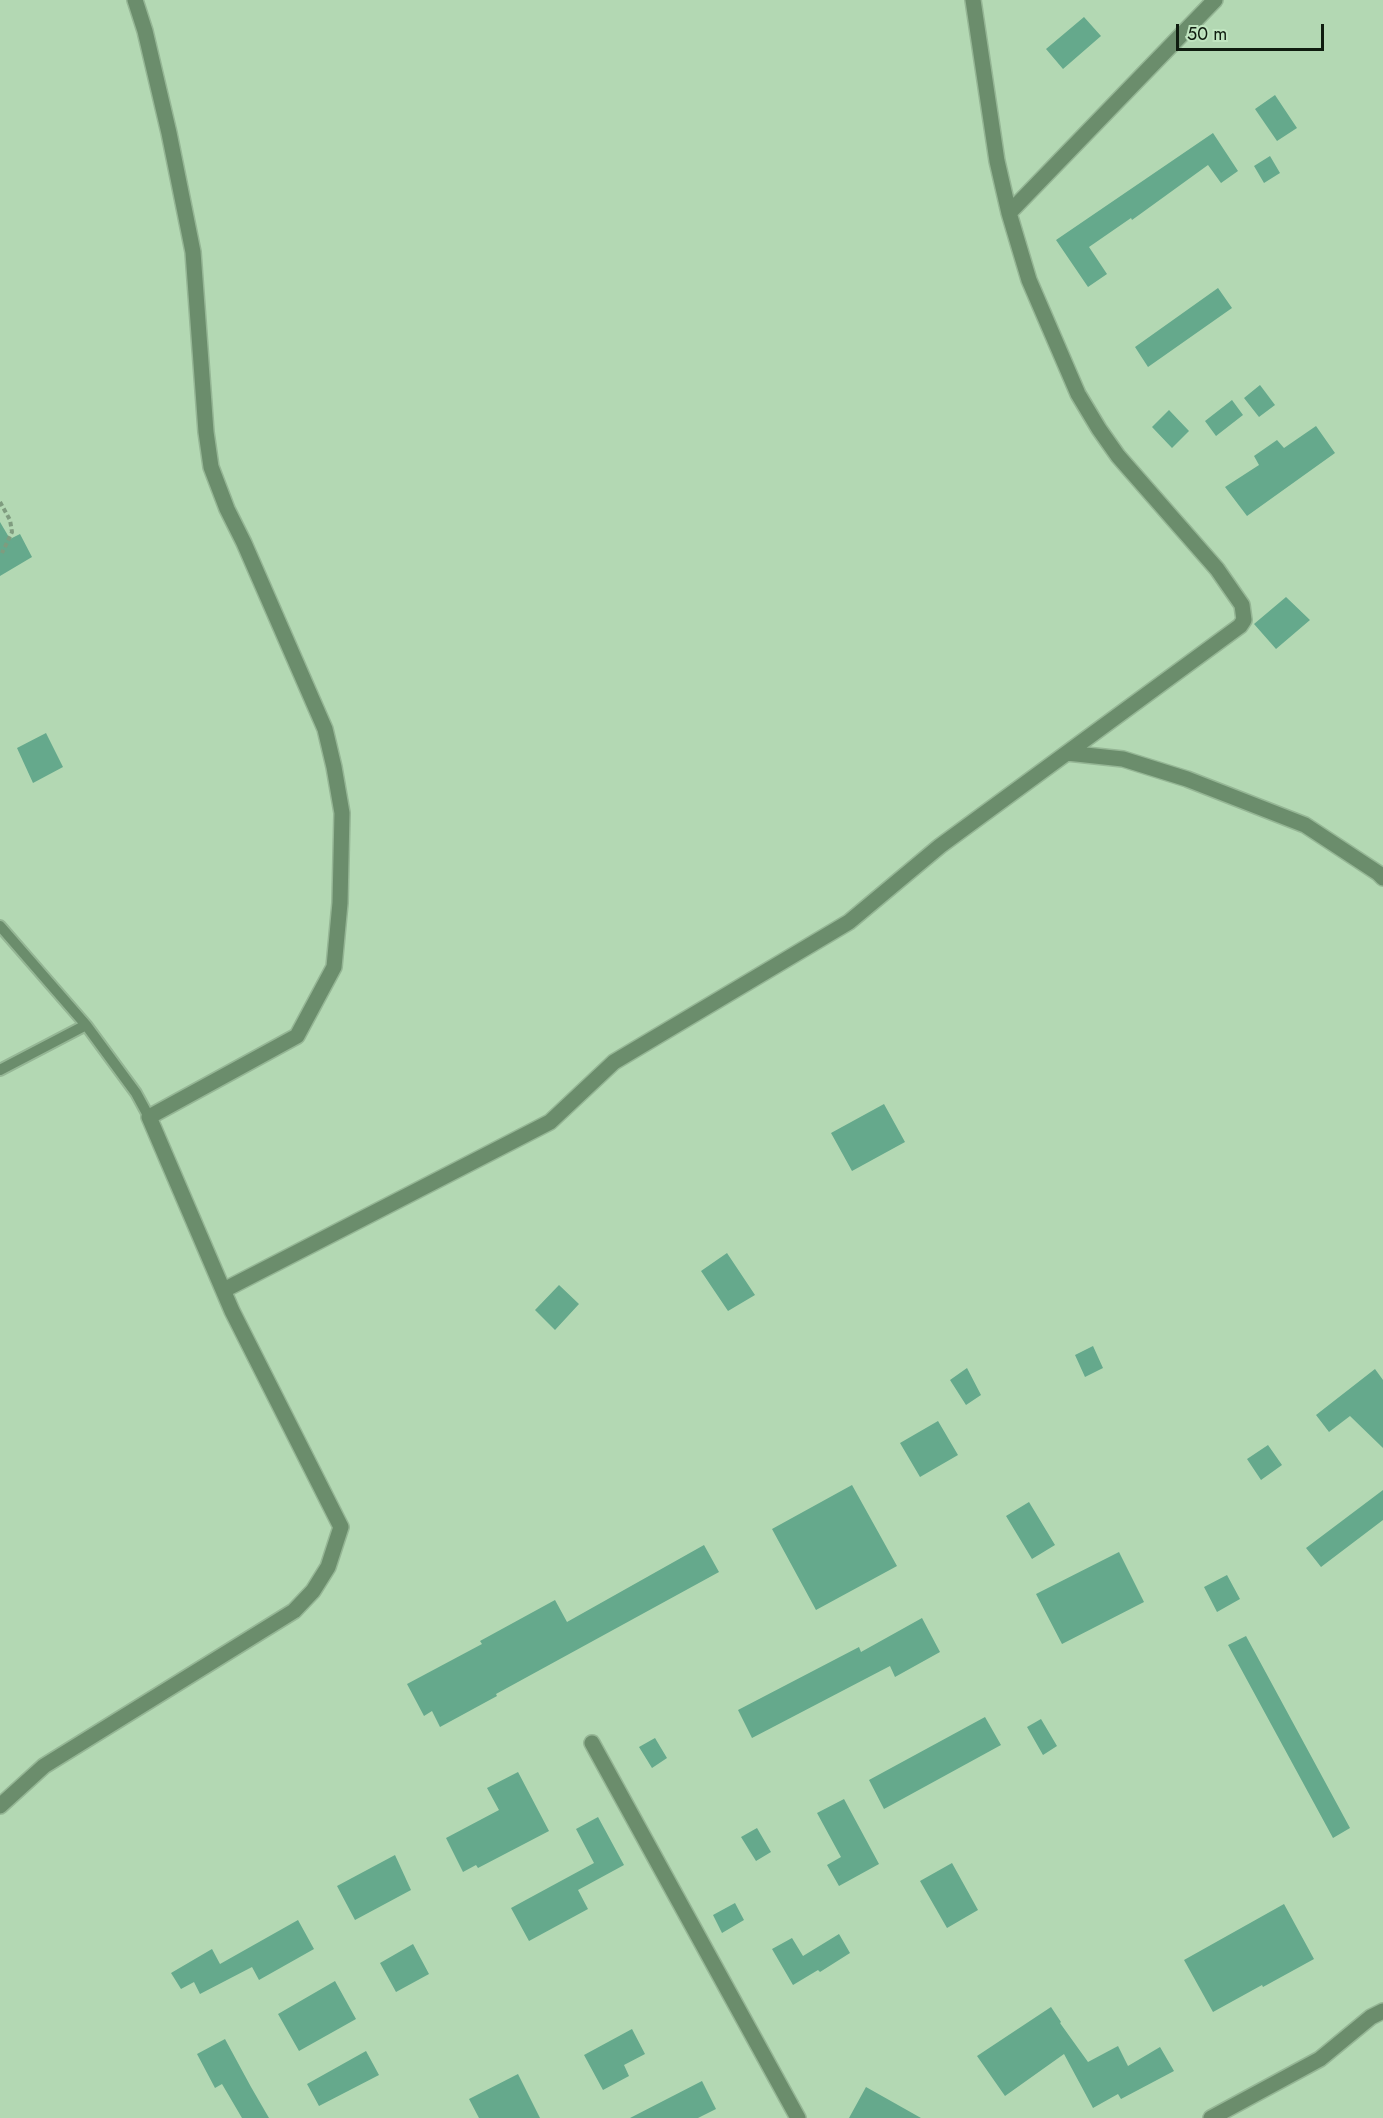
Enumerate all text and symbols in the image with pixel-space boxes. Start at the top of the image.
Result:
scale bar [1179,12,1328,50]
text: 50 m [1187,21,1227,47]

